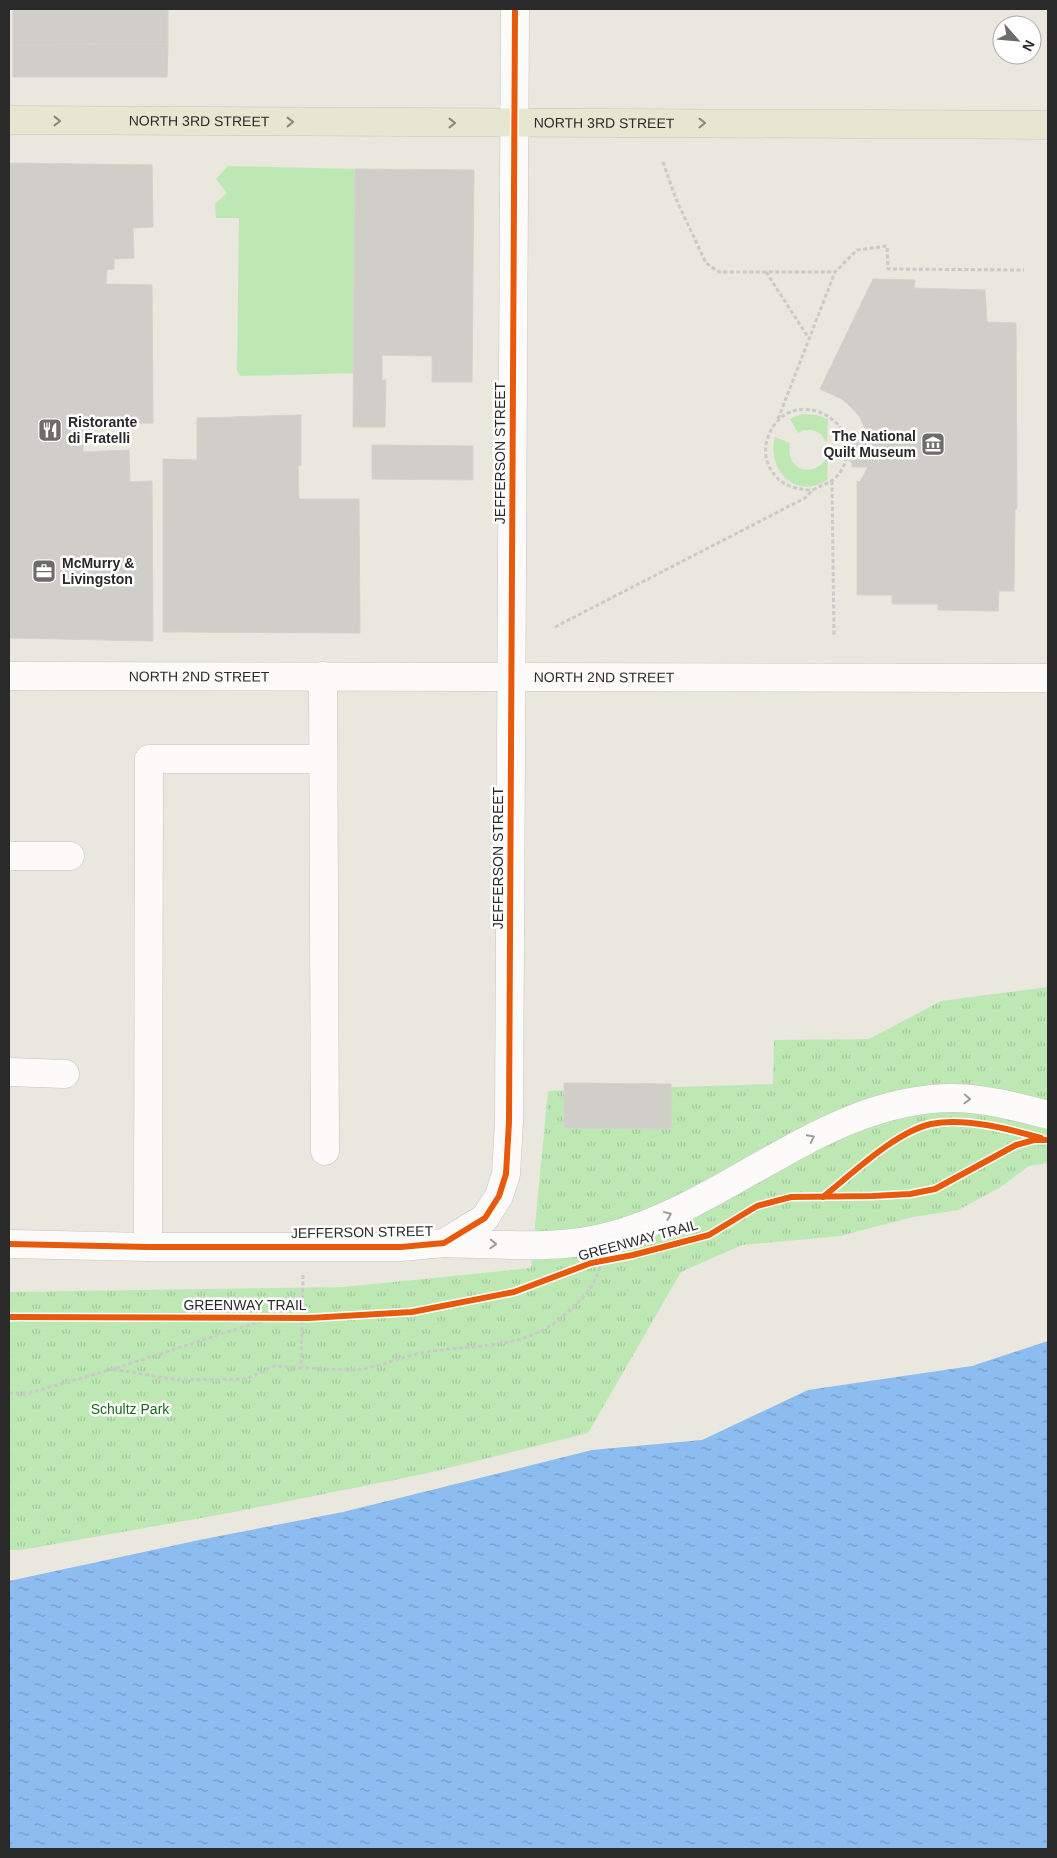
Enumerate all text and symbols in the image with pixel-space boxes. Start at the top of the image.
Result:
north arrow [992,15,1042,65]
text: N [1019,38,1038,54]
street label: NORTH 3RD STREET [129,113,270,129]
street label: NORTH 3RD STREET [534,115,675,131]
one-way arrow [54,116,62,126]
one-way arrow [286,117,294,127]
one-way arrow [449,117,457,128]
one-way arrow [699,118,707,128]
street label: JEFFERSON STREET [492,381,508,524]
place label: Ristorante di Fratelli [68,414,137,446]
restaurant icon: Ristorante di Fratelli [37,417,63,443]
place label: The National Quilt Museum [823,428,916,460]
museum icon: The National Quilt Museum [920,431,946,457]
place label: McMurry & Livingston [62,555,134,587]
office icon: McMurry & Livingston [31,558,57,584]
street label: NORTH 2ND STREET [129,668,270,685]
street label: NORTH 2ND STREET [534,669,675,685]
street label: JEFFERSON STREET [490,786,506,929]
one-way arrow [963,1093,971,1104]
one-way arrow [806,1134,815,1144]
one-way arrow [663,1210,672,1221]
street label: GREENWAY TRAIL [576,1216,700,1264]
street label: JEFFERSON STREET [291,1223,434,1241]
one-way arrow [490,1239,497,1249]
street label: GREENWAY TRAIL [183,1297,307,1313]
park label: Schultz Park [91,1401,170,1417]

